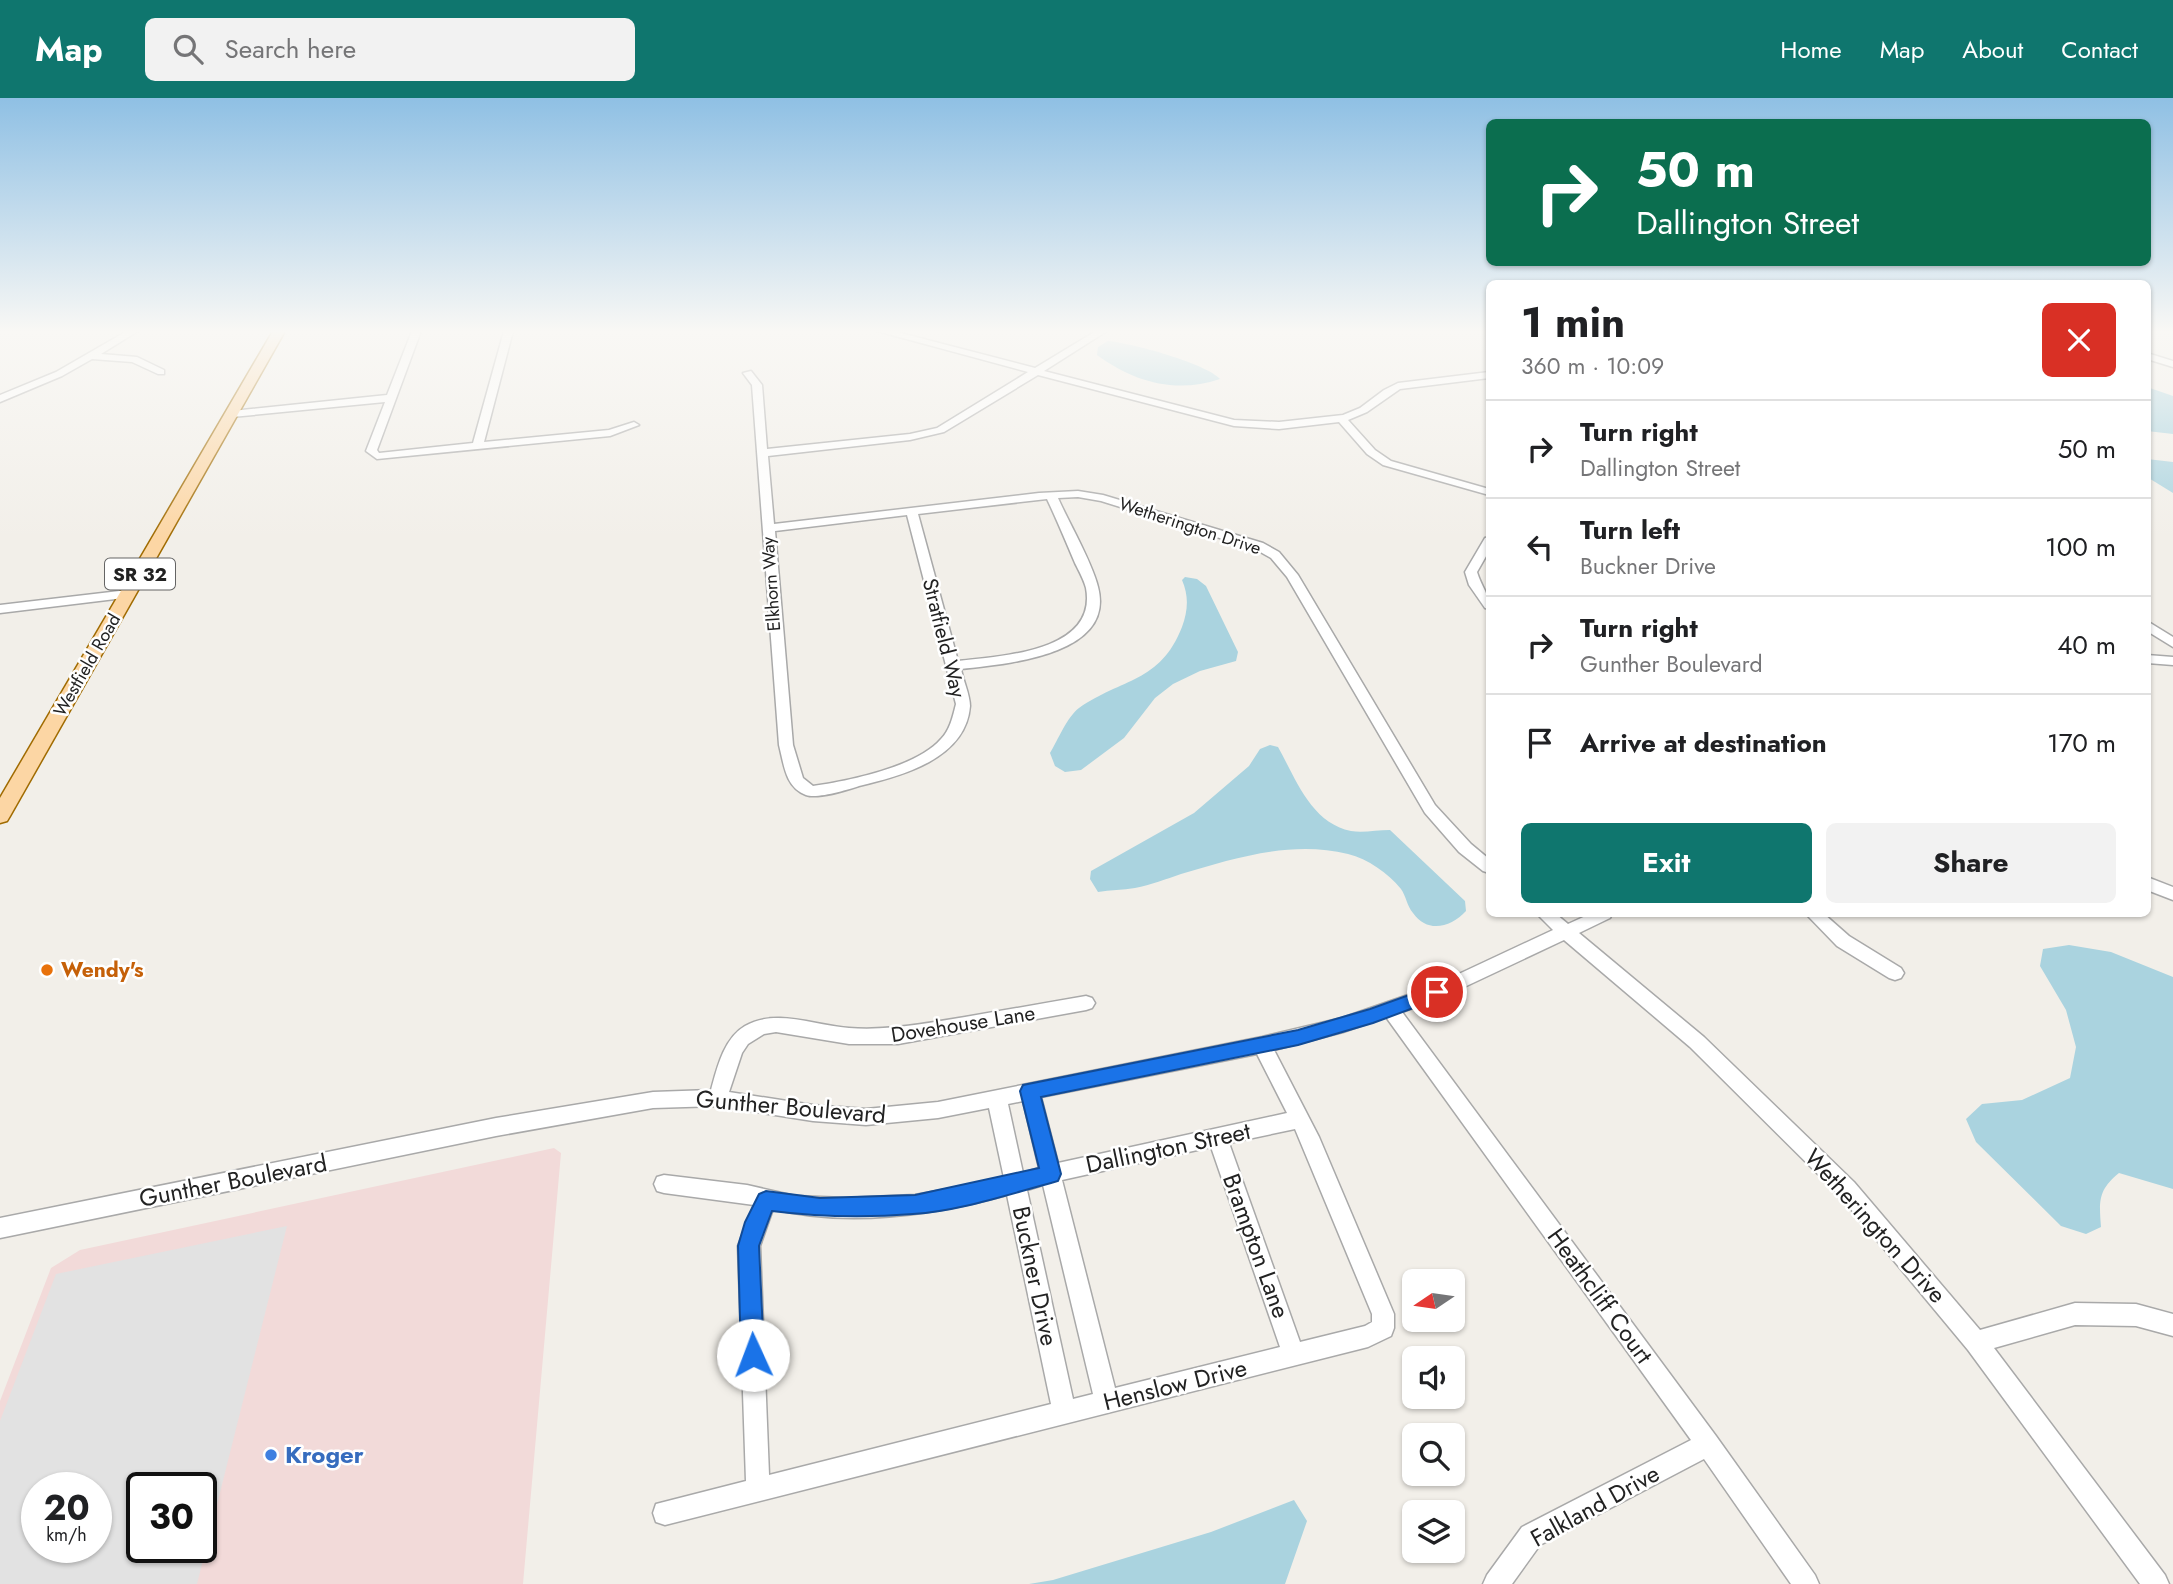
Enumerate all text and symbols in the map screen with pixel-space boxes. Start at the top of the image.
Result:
search box [145,18,635,81]
text: Map [35,26,103,73]
icon: search [169,30,207,68]
text: Search here [225,30,356,68]
text: Home [1780,32,1842,67]
text: Map [1880,32,1924,67]
text: About [1962,32,2023,67]
text: Contact [2061,32,2138,67]
text: 50 m [1636,135,1755,205]
icon: right [1521,147,1612,238]
text: Dallington Street [1636,200,1859,246]
text: 1 min [1521,292,1625,353]
button: close [2042,303,2116,377]
text: 360 m · 10:09 [1521,349,1664,383]
text: Turn right [1580,413,1698,451]
icon: right [1521,430,1559,468]
text: 50 m [2058,430,2116,468]
text: Dallington Street [1580,451,1740,485]
street label: Wetherington Drive [1115,491,1265,561]
text: Turn left [1580,511,1680,549]
icon: left [1521,528,1559,566]
text: 100 m [2045,528,2116,566]
street label: Elkhorn Way [755,536,787,632]
text: Buckner Drive [1580,549,1716,583]
road number: SR 32 [105,559,175,589]
street label: Stratfield Way [915,575,974,702]
street label: Westfield Road [47,609,127,721]
text: Turn right [1580,609,1698,647]
icon: right [1521,626,1559,664]
text: 40 m [2057,626,2116,664]
text: Gunther Boulevard [1580,647,1763,681]
icon: arrive [1521,724,1559,762]
text: Arrive at destination [1580,724,1827,762]
text: 170 m [2047,724,2116,762]
button: Exit [1521,823,1812,903]
button: Share [1826,823,2116,903]
place label: Wendy's [61,955,144,985]
marker: Wendy's [39,962,55,978]
pin [1407,962,1467,1022]
icon: arrive [1418,973,1456,1011]
street label: Dovehouse Lane [889,998,1037,1050]
street label: Gunther Boulevard [695,1081,888,1132]
street label: Dallington Street [1082,1113,1254,1182]
street label: Wetherington Drive [1796,1141,1955,1311]
street label: Gunther Boulevard [136,1145,330,1216]
street label: Brampton Lane [1214,1169,1299,1323]
street label: Buckner Drive [1004,1203,1067,1349]
street label: Heathcliff Court [1539,1221,1662,1371]
north arrow [1402,1269,1465,1332]
map controls [1402,1269,1465,1563]
position arrow [716,1318,790,1392]
button: sound [1402,1346,1465,1409]
street label: Henslow Drive [1099,1350,1250,1419]
button: search [1402,1423,1465,1486]
place label: Kroger [285,1437,364,1472]
marker: Kroger [263,1447,279,1463]
street label: Falkland Drive [1524,1456,1666,1555]
speed limit sign: 30 [126,1472,217,1563]
text: 20 [43,1483,90,1533]
button: layers [1402,1500,1465,1563]
text: km/h [46,1522,87,1548]

